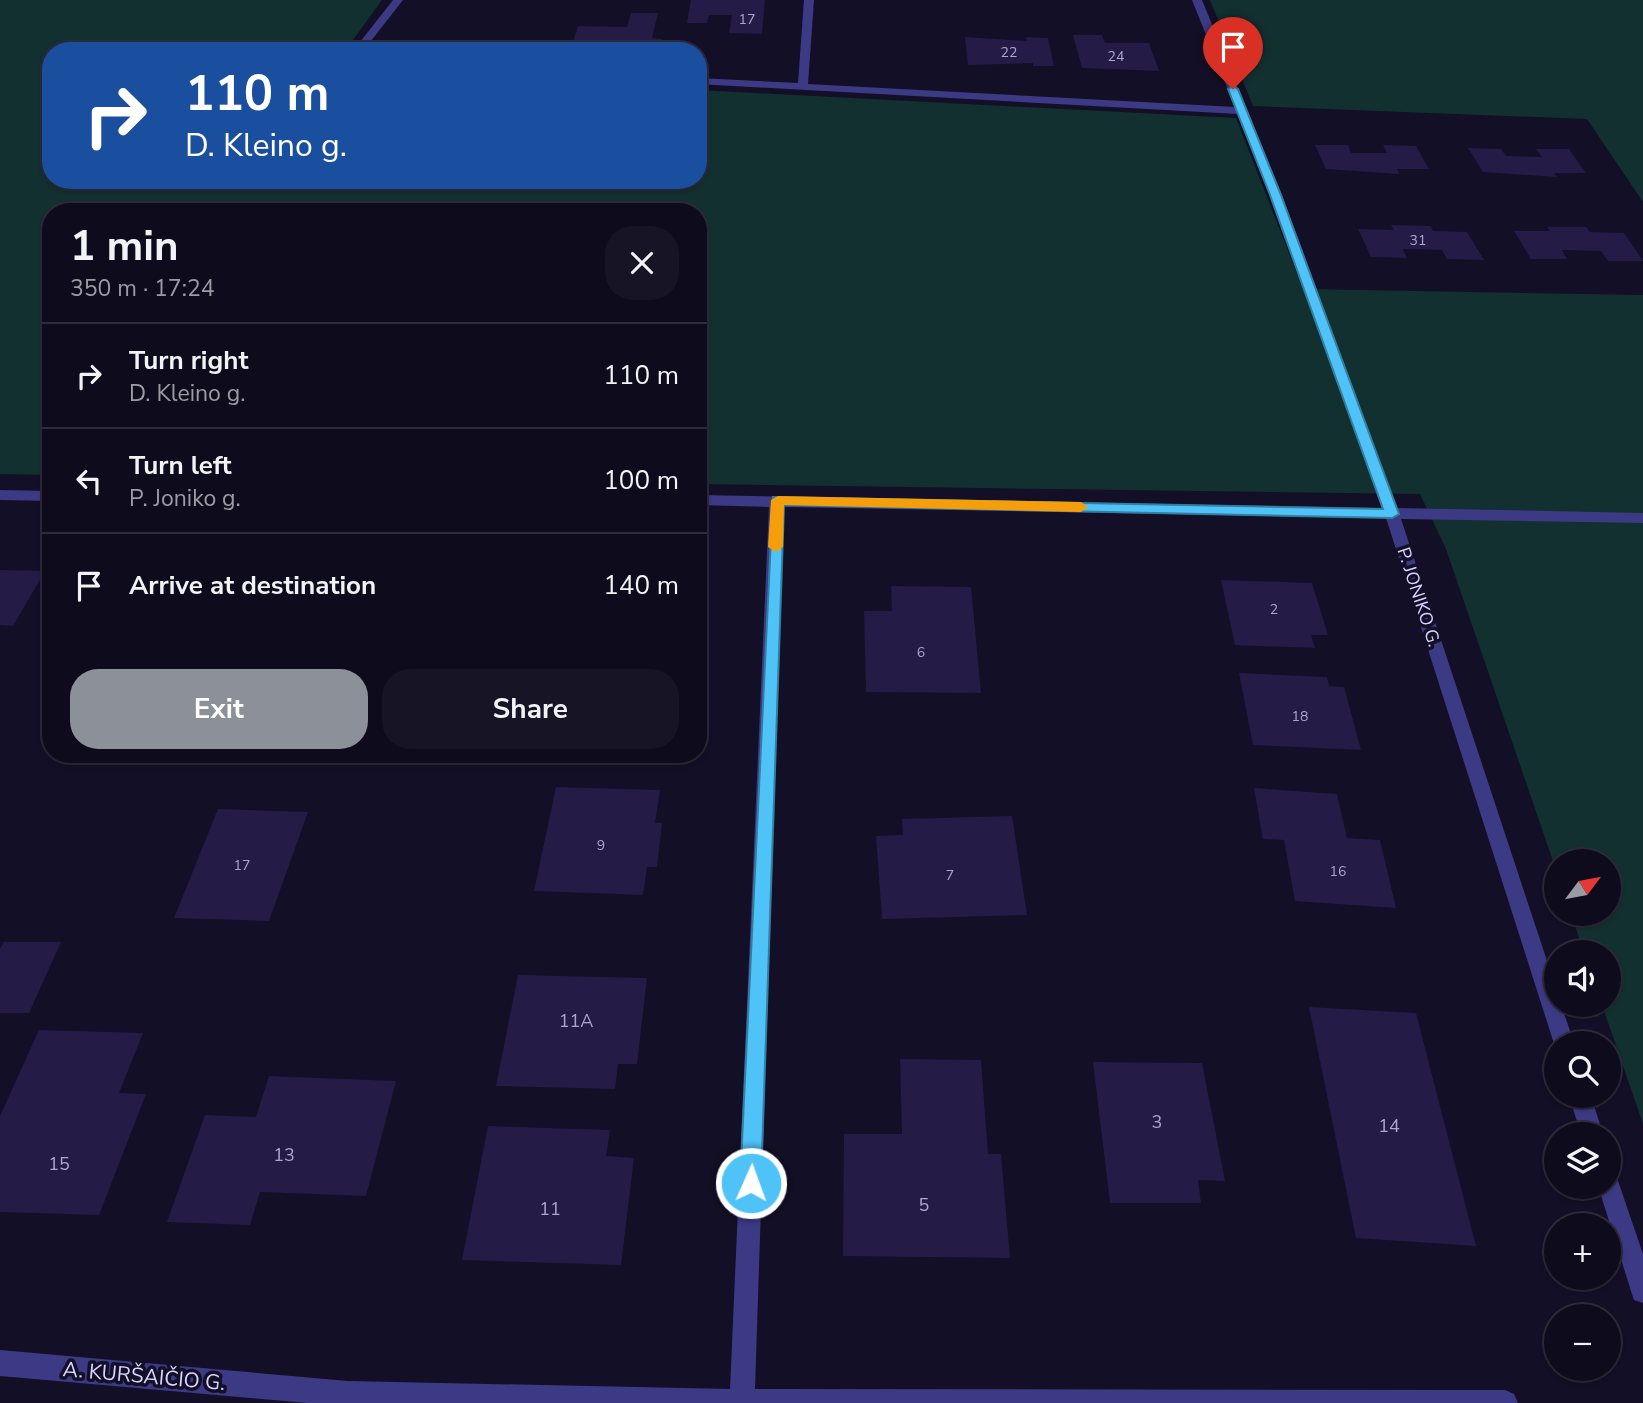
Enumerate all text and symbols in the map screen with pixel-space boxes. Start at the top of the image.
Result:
house number: 17 [739,10,755,29]
pin [1203,17,1263,89]
icon: arrive [1214,28,1252,66]
house number: 22 [1001,43,1017,62]
house number: 24 [1108,47,1124,66]
text: 110 m [185,60,329,127]
icon: right [70,70,161,161]
text: D. Kleino g. [185,124,347,167]
text: 1 min [70,218,179,275]
button: close [605,226,679,300]
house number: 31 [1410,231,1426,250]
text: 350 m · 17:24 [70,273,215,304]
text: Turn right [129,343,248,378]
icon: right [70,357,108,395]
text: 110 m [603,358,679,393]
text: D. Kleino g. [129,378,246,409]
text: Turn left [129,448,232,483]
icon: left [70,462,108,500]
text: 100 m [603,463,679,498]
text: P. Joniko g. [129,483,241,514]
street label: P. JONIKO G. [1392,544,1446,650]
icon: arrive [70,567,108,605]
text: Arrive at destination [129,568,376,603]
text: 140 m [603,568,679,603]
house number: 2 [1270,600,1278,619]
house number: 6 [917,643,925,662]
button: Exit [70,669,368,749]
button: Share [382,669,679,749]
house number: 18 [1292,707,1308,726]
house number: 9 [597,836,605,855]
north arrow [1544,849,1620,926]
map controls [1544,849,1621,1381]
house number: 17 [234,856,250,875]
house number: 16 [1330,862,1346,881]
house number: 7 [946,866,954,885]
button: sound [1544,940,1621,1017]
house number: 11A [559,1009,593,1033]
button: search [1544,1031,1621,1108]
house number: 3 [1152,1110,1162,1134]
house number: 14 [1378,1114,1400,1138]
button: layers [1544,1122,1621,1199]
house number: 13 [273,1143,295,1167]
position arrow [714,1146,788,1220]
house number: 15 [48,1152,70,1176]
house number: 5 [919,1193,929,1217]
house number: 11 [539,1197,561,1221]
button: + [1544,1213,1621,1290]
button: − [1544,1304,1621,1381]
street label: A. KURŠAIČIO G. [62,1355,226,1397]

